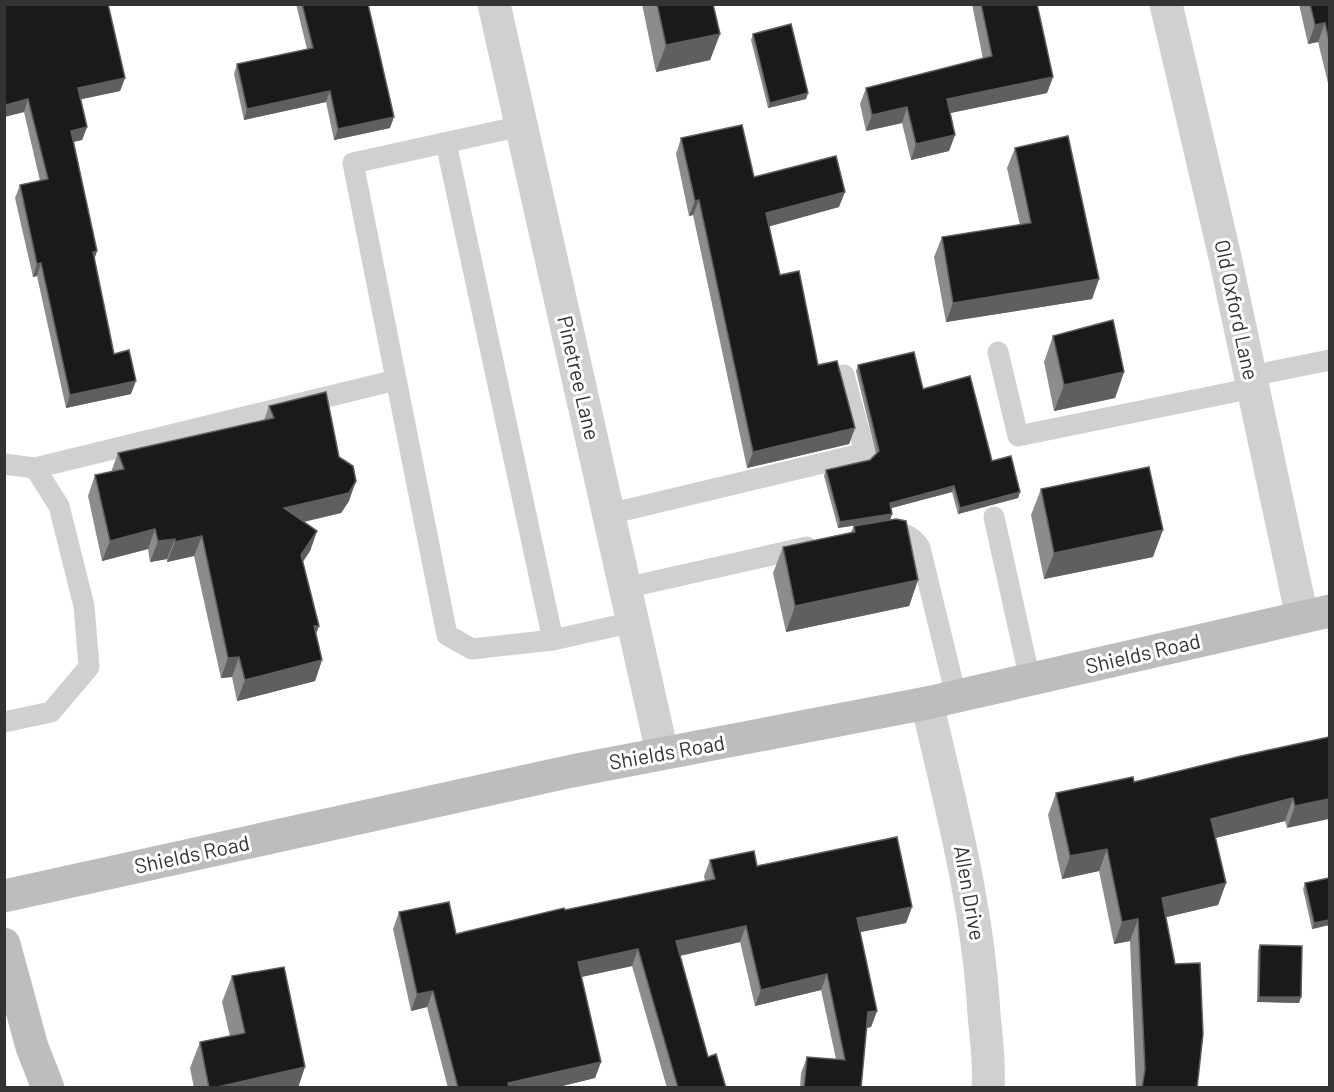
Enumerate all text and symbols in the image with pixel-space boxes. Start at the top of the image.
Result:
street label: Old Oxford Lane [1210,237,1265,382]
street label: Pinetree Lane [553,313,606,442]
street label: Shields Road [1083,627,1203,678]
street label: Shields Road [607,729,727,774]
street label: Shields Road [132,829,252,878]
street label: Allen Drive [950,843,991,942]

